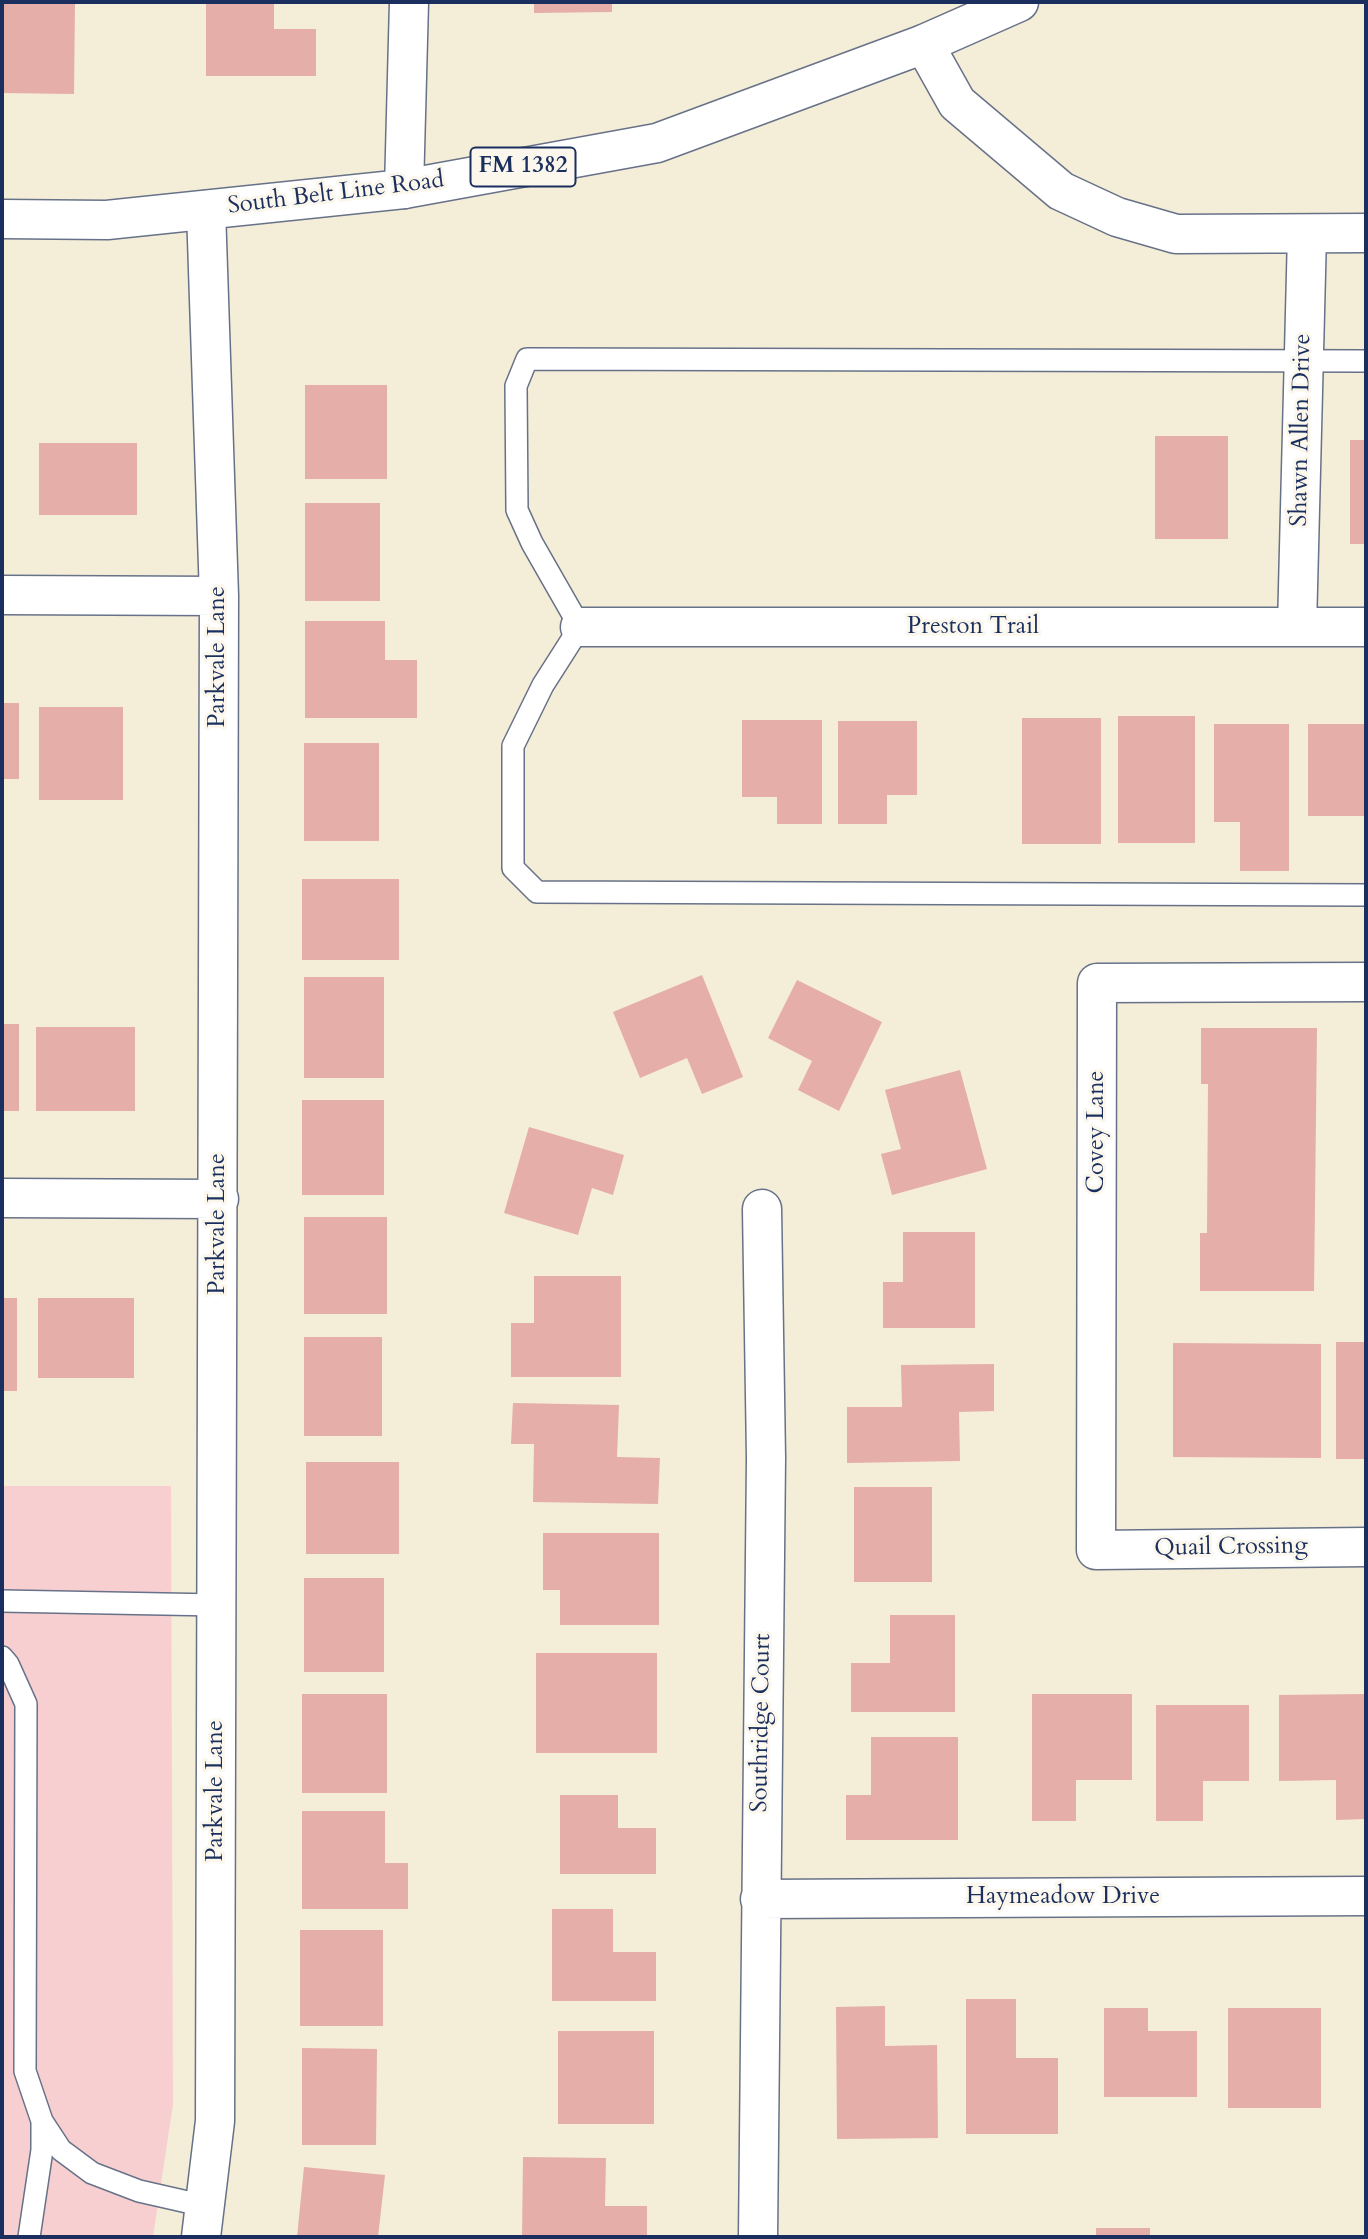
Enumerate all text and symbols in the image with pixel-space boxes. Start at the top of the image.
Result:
road number: FM 1382 [470,148,576,186]
street label: South Belt Line Road [226,166,446,222]
street label: Shawn Allen Drive [1286,333,1318,527]
street label: Parkvale Lane [204,586,232,728]
street label: Preston Trail [907,613,1039,641]
street label: Covey Lane [1083,1071,1111,1193]
street label: Parkvale Lane [204,1153,232,1295]
street label: Quail Crossing [1154,1532,1308,1564]
street label: Southridge Court [746,1633,778,1813]
street label: Parkvale Lane [202,1720,230,1862]
street label: Haymeadow Drive [966,1883,1160,1911]

